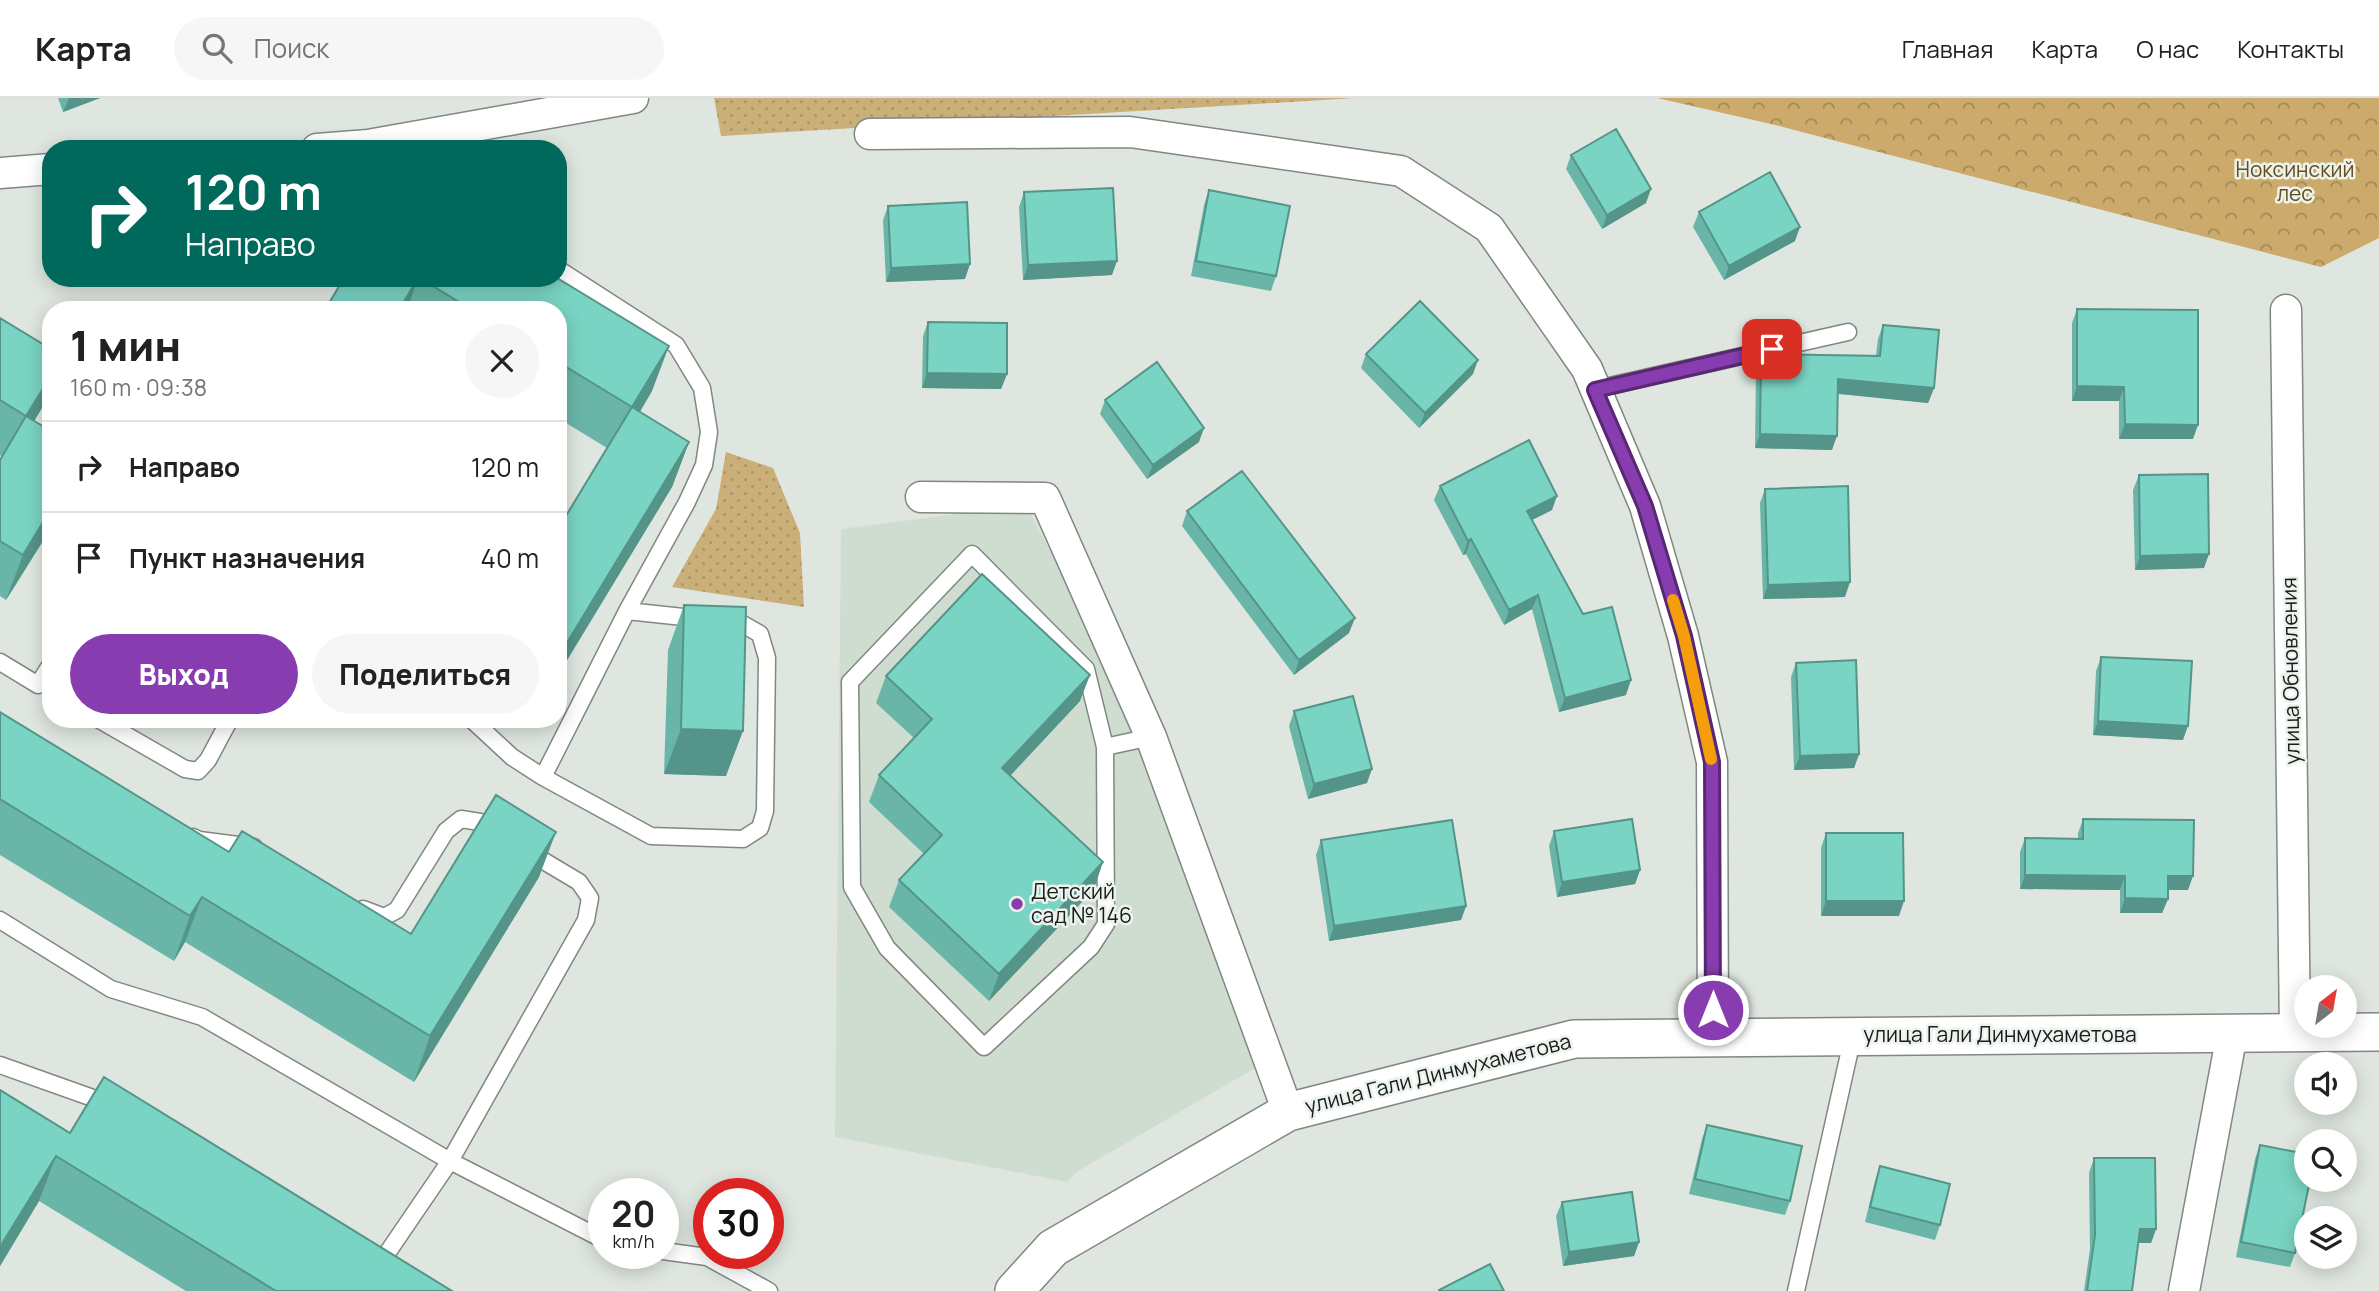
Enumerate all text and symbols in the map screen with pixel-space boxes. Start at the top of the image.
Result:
search box [174,17,664,80]
text: Карта [35,26,132,71]
icon: search [198,29,236,67]
text: Поиск [254,30,329,66]
text: Главная [1902,32,1993,65]
text: Карта [2031,32,2098,65]
text: О нас [2136,32,2199,65]
text: Контакты [2237,32,2344,65]
park label: Ноксинский лес [2236,155,2354,207]
text: 120 m [185,158,322,225]
icon: right [70,168,161,259]
text: Направо [185,222,316,266]
text: 1 мин [70,316,181,374]
pin [1742,319,1802,379]
button: close [465,324,539,398]
icon: arrive [1753,330,1791,368]
text: 160 m · 09:38 [70,371,207,403]
icon: right [70,448,108,486]
text: Направо [129,449,240,485]
text: 120 m [471,449,539,485]
icon: arrive [70,539,108,577]
text: Пункт назначения [129,540,365,576]
text: 40 m [481,540,539,576]
street label: улица Обновления [2274,577,2306,765]
button: Выход [70,634,298,714]
button: Поделиться [312,634,539,714]
place label: Детский сад № 146 [1031,877,1132,929]
marker: Детский сад № 146 [1009,896,1025,912]
position arrow [1676,973,1750,1047]
north arrow [2294,975,2357,1038]
map controls [2294,975,2357,1269]
street label: улица Гали Динмухаметова [1863,1020,2137,1048]
street label: улица Гали Динмухаметова [1302,1026,1574,1120]
button: sound [2294,1052,2357,1115]
button: search [2294,1129,2357,1192]
speed limit sign: 30 [693,1178,784,1269]
text: 20 [612,1190,655,1238]
button: layers [2294,1206,2357,1269]
text: km/h [613,1229,654,1253]

